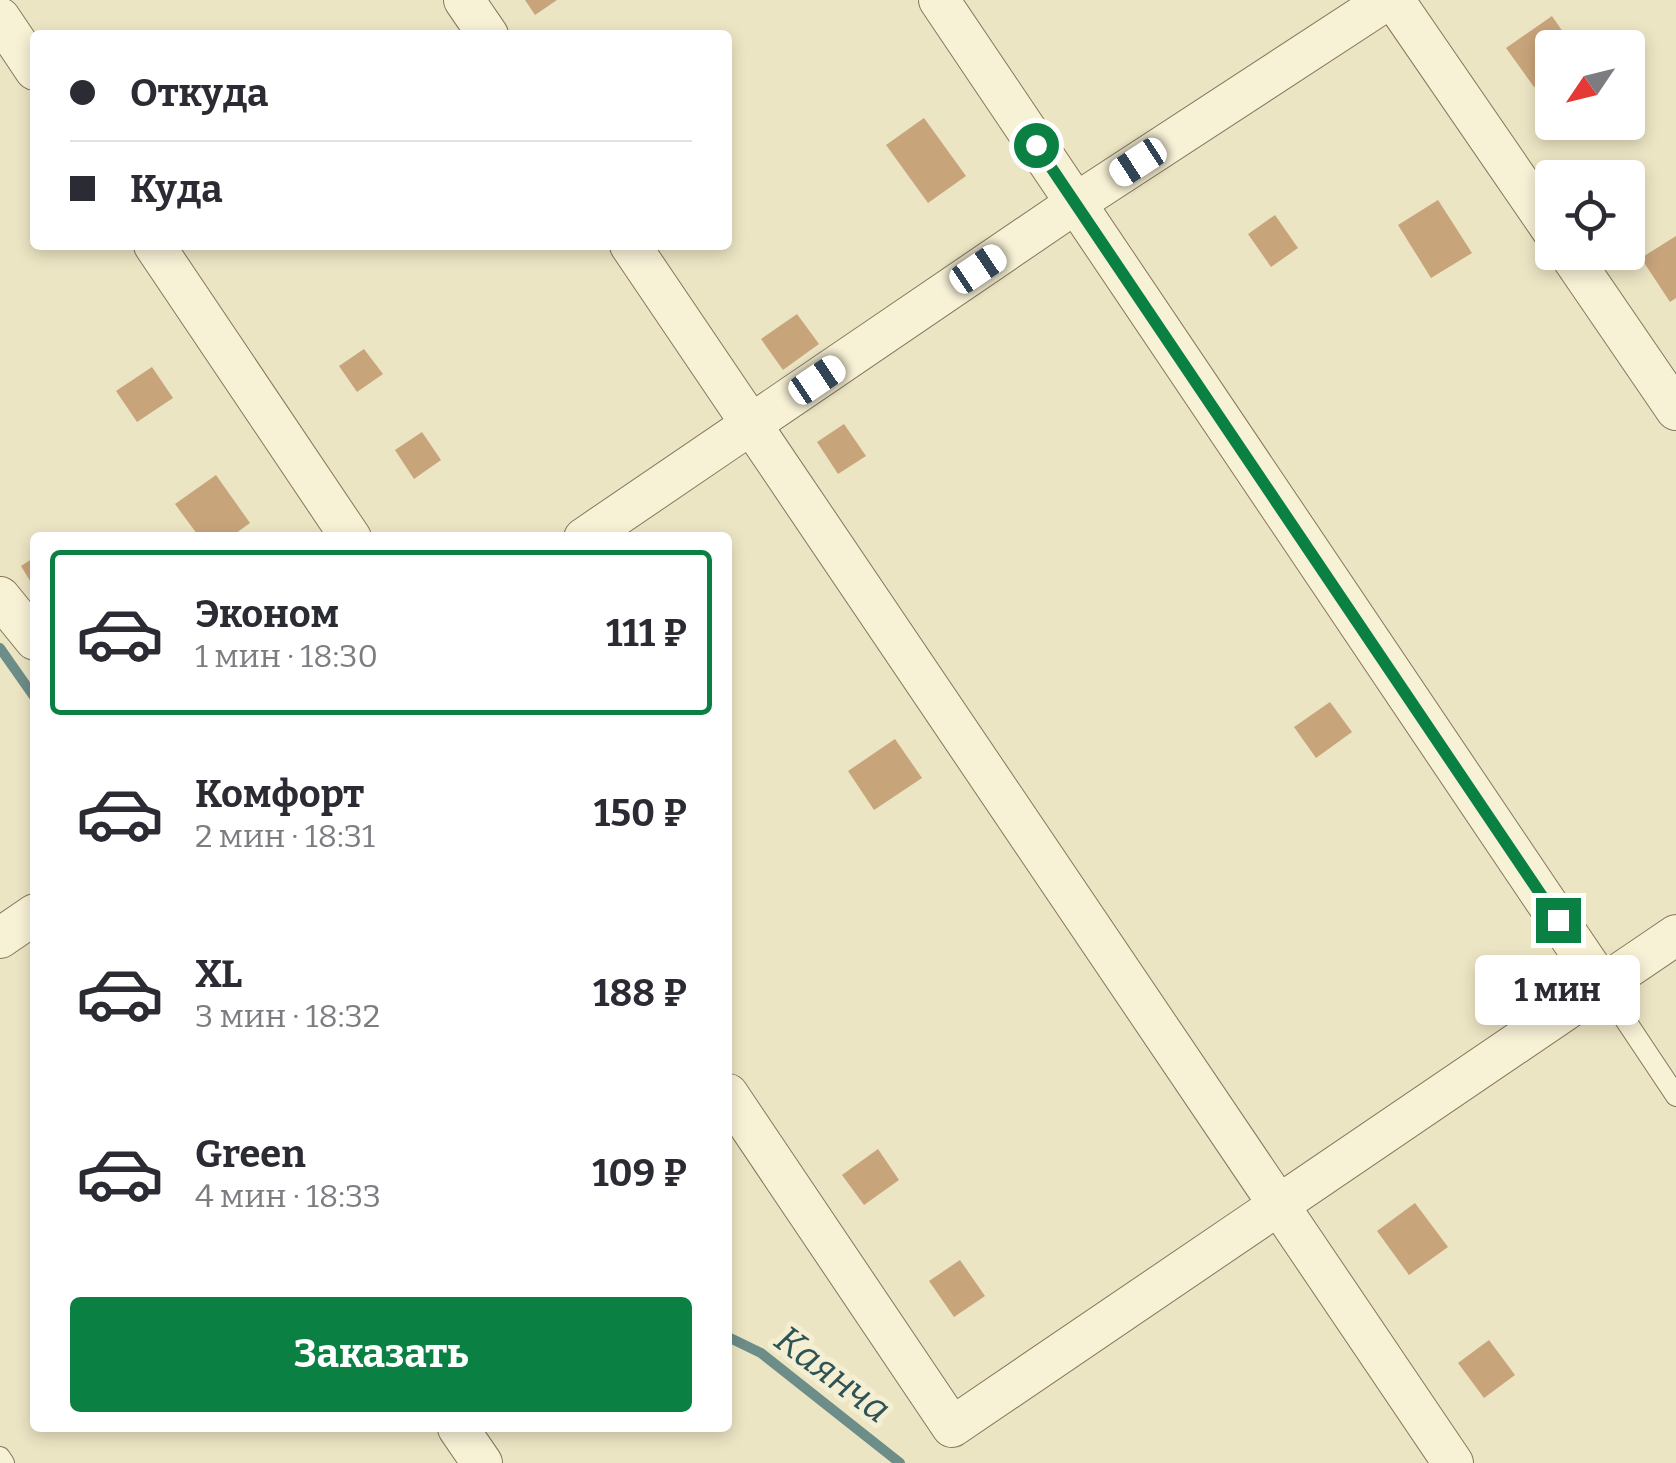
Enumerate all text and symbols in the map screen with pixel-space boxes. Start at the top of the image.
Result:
north arrow [1535,30,1645,140]
map controls [1535,30,1645,270]
text: Откуда [130,70,268,116]
route start [1014,123,1059,168]
car [1105,133,1171,191]
button: locate [1535,160,1645,270]
text: Куда [130,166,223,212]
car [945,240,1011,298]
car [784,351,850,409]
icon: car [75,588,165,678]
text: Эконом [195,591,339,637]
text: 111 ₽ [606,610,687,656]
text: 1 мин · 18:30 [195,637,378,675]
icon: car [75,768,165,858]
text: Комфорт [195,771,364,817]
text: 150 ₽ [594,790,687,836]
text: 2 мин · 18:31 [195,817,375,855]
route end [1536,898,1581,943]
icon: car [75,948,165,1038]
text: XL [195,951,242,997]
callout: 1 мин [1476,955,1640,1025]
text: 188 ₽ [593,970,687,1016]
text: 1 мин [1514,971,1601,1009]
text: 3 мин · 18:32 [195,997,380,1035]
icon: car [75,1128,165,1218]
text: Green [195,1131,306,1177]
text: 109 ₽ [592,1150,687,1196]
text: 4 мин · 18:33 [195,1177,381,1215]
button: Заказать [70,1297,692,1412]
water label: Каянча [766,1316,900,1432]

